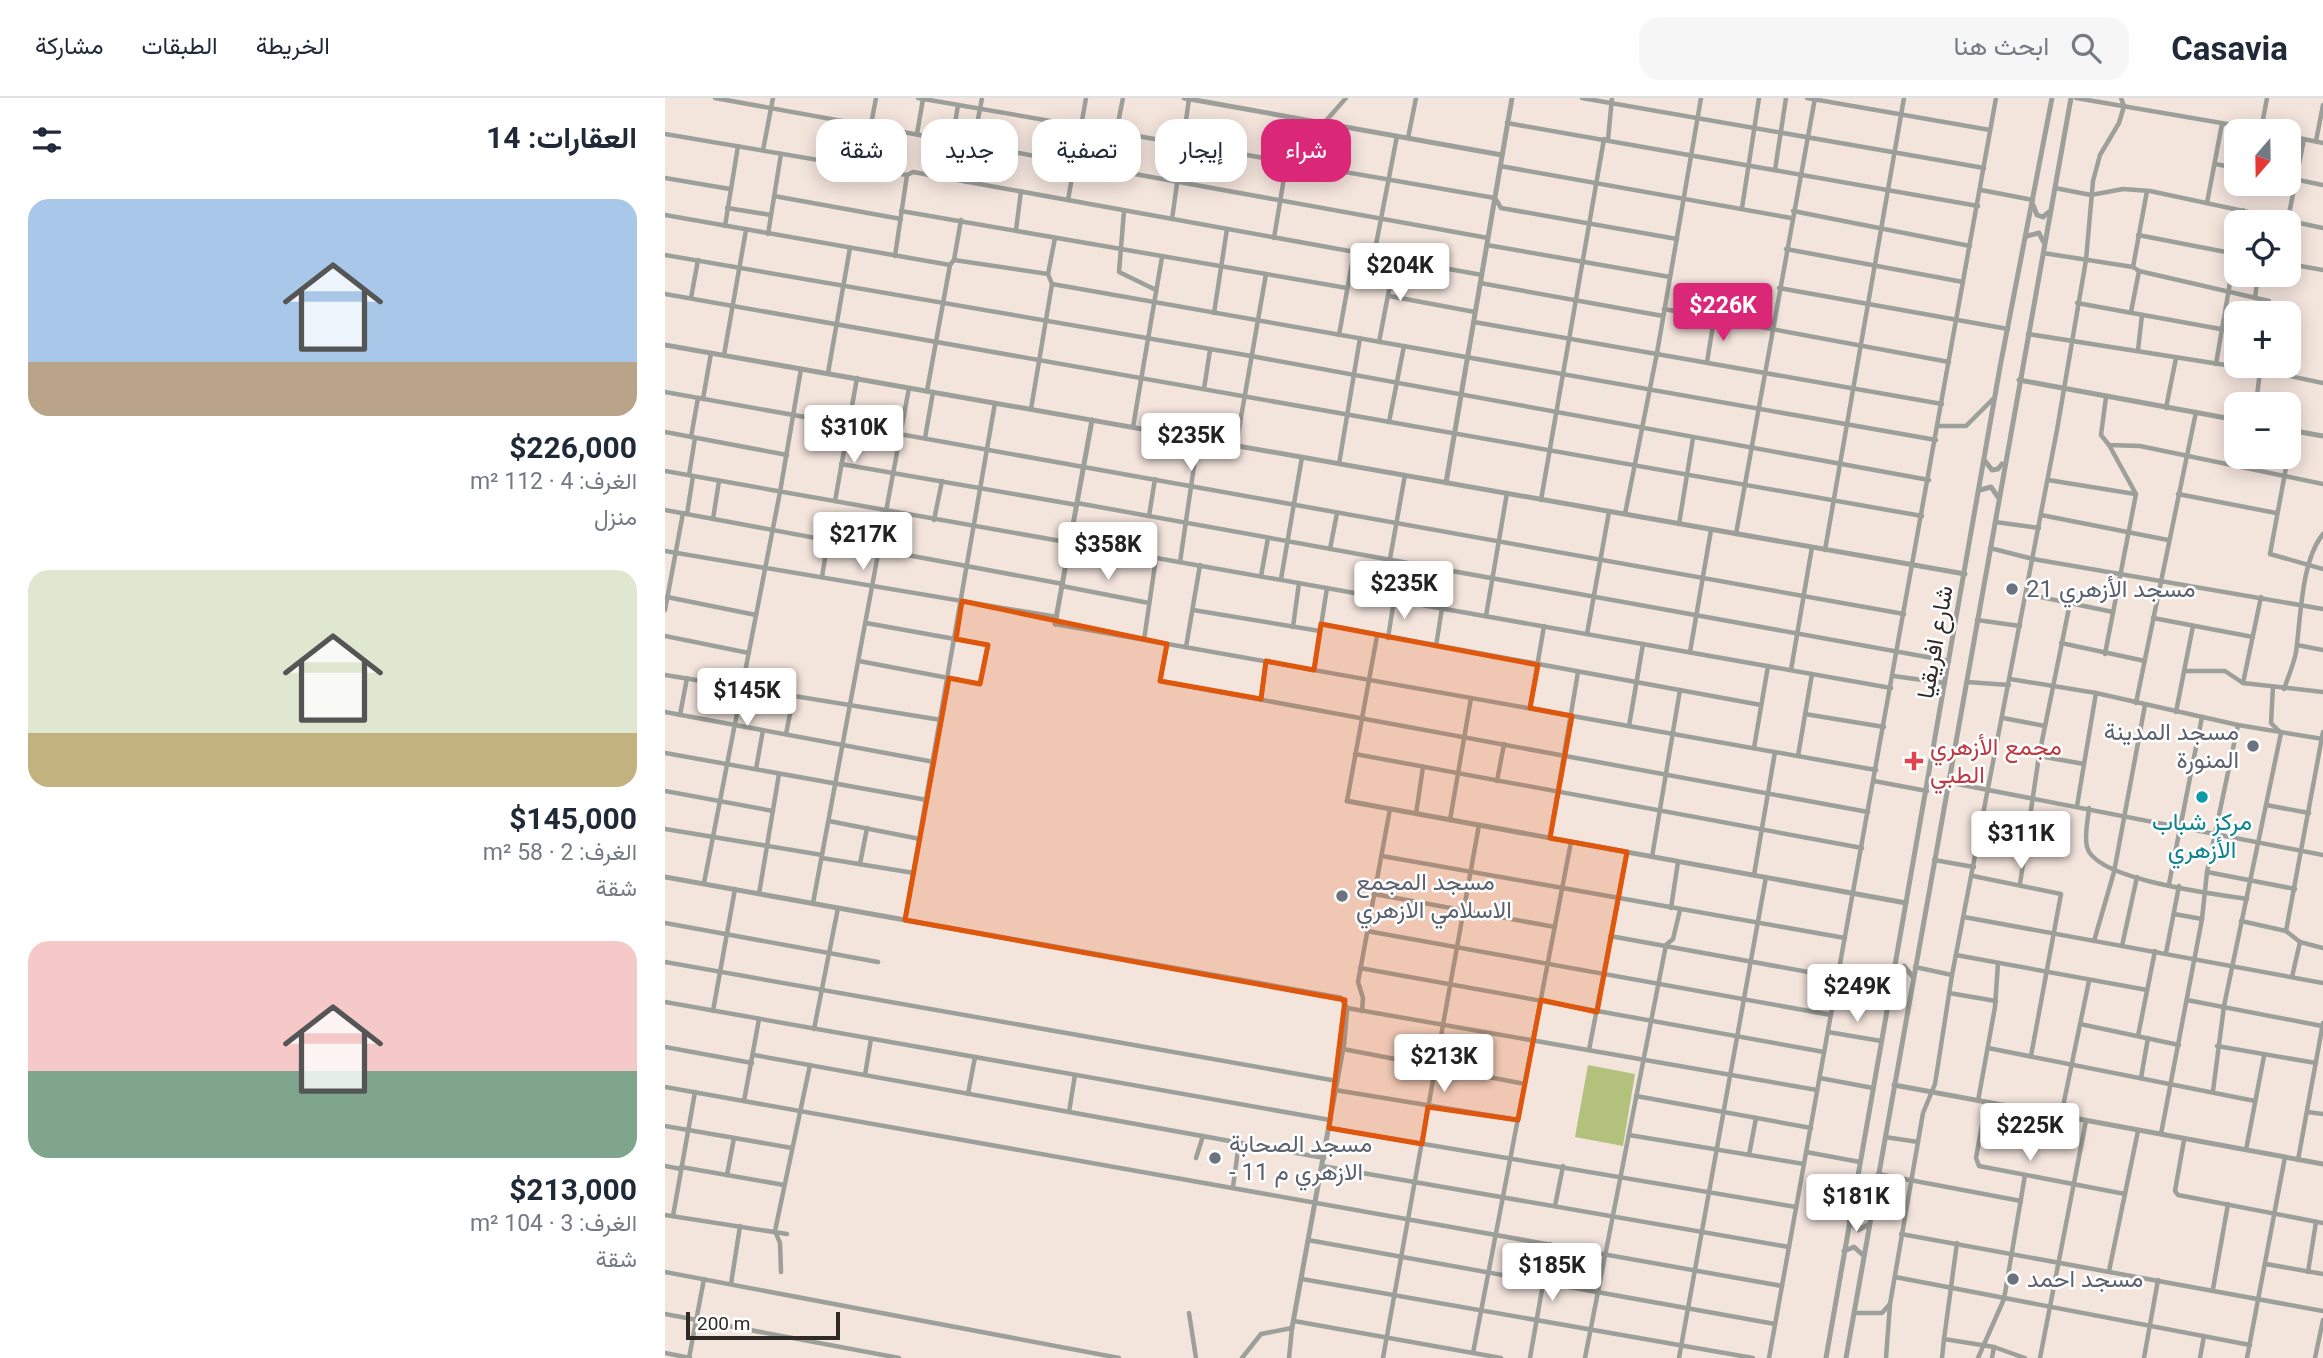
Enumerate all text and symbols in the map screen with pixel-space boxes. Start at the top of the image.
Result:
search box [1639,17,2129,80]
icon: search [2067,29,2105,67]
text: Casavia [2171,29,2288,68]
text: ابحث هنا [1954,31,2049,61]
text: مشاركة [35,32,103,60]
text: الطبقات [141,32,218,60]
text: الخريطة [256,32,330,60]
chip: شقة [816,119,907,182]
chip: جديد [921,119,1018,182]
chip: تصفية [1032,119,1141,182]
chip: إيجار [1155,119,1247,182]
chip: شراء [1261,119,1351,182]
north arrow [2224,119,2301,196]
map controls [2224,119,2301,469]
text: العقارات: 14 [486,120,637,155]
icon: filters [28,121,66,159]
button: locate [2224,210,2301,287]
icon: home [270,244,396,370]
pin: $204K [1351,244,1449,303]
text: $204K [1366,252,1434,279]
pin: $226K [1674,284,1772,343]
text: $226K [1689,292,1757,319]
button: + [2224,301,2301,378]
button: − [2224,392,2301,469]
pin: $310K [805,406,903,465]
text: $310K [820,414,888,441]
pin: $235K [1142,414,1240,473]
text: $235K [1157,422,1225,449]
text: $226,000 [509,430,637,465]
text: الغرف: 4 · 112 m² [470,468,637,495]
text: منزل [594,504,637,531]
pin: $217K [814,512,912,572]
text: $217K [829,521,897,548]
pin: $358K [1059,522,1157,582]
text: $358K [1074,531,1142,558]
pin: $235K [1355,561,1453,621]
text: $235K [1370,570,1438,597]
place label: مسجد الأزهري 21 [2026,575,2196,608]
marker: مسجد الأزهري 21 [2004,581,2020,597]
street label: شارع افريقيا [1911,583,1961,701]
icon: home [270,615,396,741]
pin: $145K [698,668,796,728]
text: $145K [713,677,781,704]
place label: مسجد المدينة المنورة [2104,718,2239,775]
place label: مجمع الأزهري الطبي [1930,733,2062,794]
marker: مسجد المدينة المنورة [2245,738,2261,754]
marker: مجمع الأزهري الطبي [1904,751,1924,771]
marker: مركز شباب الأزهري [2194,789,2210,805]
text: $145,000 [509,801,637,836]
place label: مركز شباب الأزهري [2152,808,2252,869]
pin: $311K [1972,812,2070,871]
text: $311K [1987,820,2055,847]
text: الغرف: 2 · 58 m² [483,839,637,866]
place label: مسجد المجمع الاسلامي الازهري [1356,868,1512,929]
text: شقة [595,875,637,902]
marker: مسجد المجمع الاسلامي الازهري [1334,888,1350,904]
pin: $249K [1808,964,1906,1024]
text: $249K [1823,973,1891,1000]
icon: home [270,986,396,1112]
pin: $213K [1395,1034,1493,1094]
text: $213K [1410,1043,1478,1070]
pin: $225K [1981,1104,2079,1163]
text: $225K [1996,1112,2064,1139]
place label: مسجد الصحابة - الازهري م 11 [1229,1130,1372,1191]
marker: مسجد الصحابة - الازهري م 11 [1207,1150,1223,1166]
text: $213,000 [509,1172,637,1207]
pin: $181K [1807,1174,1905,1234]
text: $181K [1822,1183,1890,1210]
text: الغرف: 3 · 104 m² [470,1210,637,1237]
pin: $185K [1503,1244,1601,1303]
text: شقة [595,1246,637,1273]
text: $185K [1518,1252,1586,1279]
place label: مسجد احمد [2027,1265,2143,1293]
marker: مسجد احمد [2005,1271,2021,1287]
scale bar [686,1309,840,1341]
text: 200 m [697,1312,750,1335]

